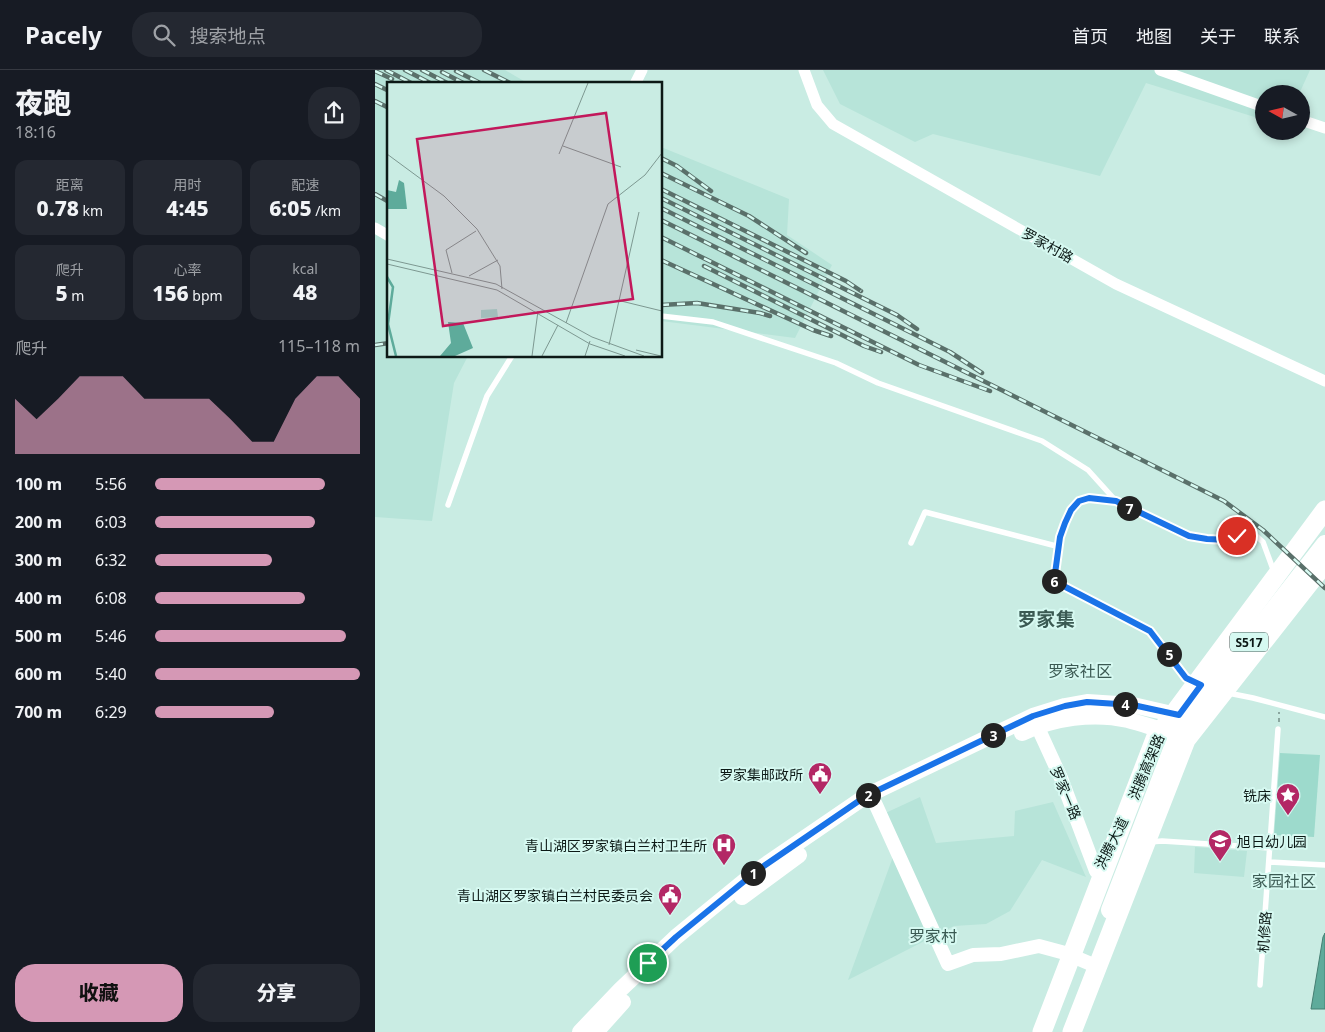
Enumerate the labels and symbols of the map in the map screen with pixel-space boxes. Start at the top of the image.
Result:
inset map [387,82,663,358]
north arrow [1255,85,1310,140]
street label: 罗家村路 [1019,223,1077,267]
pin: 7 [1117,496,1141,520]
pin [1216,515,1258,557]
pin: 6 [1041,568,1067,594]
district label: 罗家集 [1017,606,1075,632]
road number: S517 [1230,632,1268,652]
pin: 5 [1157,642,1181,666]
district label: 罗家社区 [1048,660,1112,682]
pin: 4 [1113,692,1137,716]
pin: 3 [981,722,1005,748]
street label: 洪腾高架路 [1124,731,1168,803]
public building icon: 罗家集邮政所 [807,761,833,795]
street label: 罗家一路 [1046,764,1086,822]
place label: 罗家集邮政所 [719,765,803,784]
pin: 2 [855,782,881,808]
place icon: 铣床 [1275,782,1301,816]
place label: 铣床 [1243,786,1271,805]
street label: 洪腾大道 [1090,814,1132,872]
school or university icon: 旭日幼儿园 [1207,828,1233,862]
hospital icon: 青山湖区罗家镇白兰村卫生所 [711,832,737,866]
place label: 旭日幼儿园 [1237,832,1307,851]
place label: 青山湖区罗家镇白兰村卫生所 [525,836,707,855]
pin: 1 [741,860,765,886]
district label: 家园社区 [1252,870,1316,892]
public building icon: 青山湖区罗家镇白兰村民委员会 [657,882,683,916]
place label: 青山湖区罗家镇白兰村民委员会 [457,886,653,905]
street label: 机修路 [1253,910,1275,954]
district label: 罗家村 [909,925,957,947]
pin [627,942,669,984]

